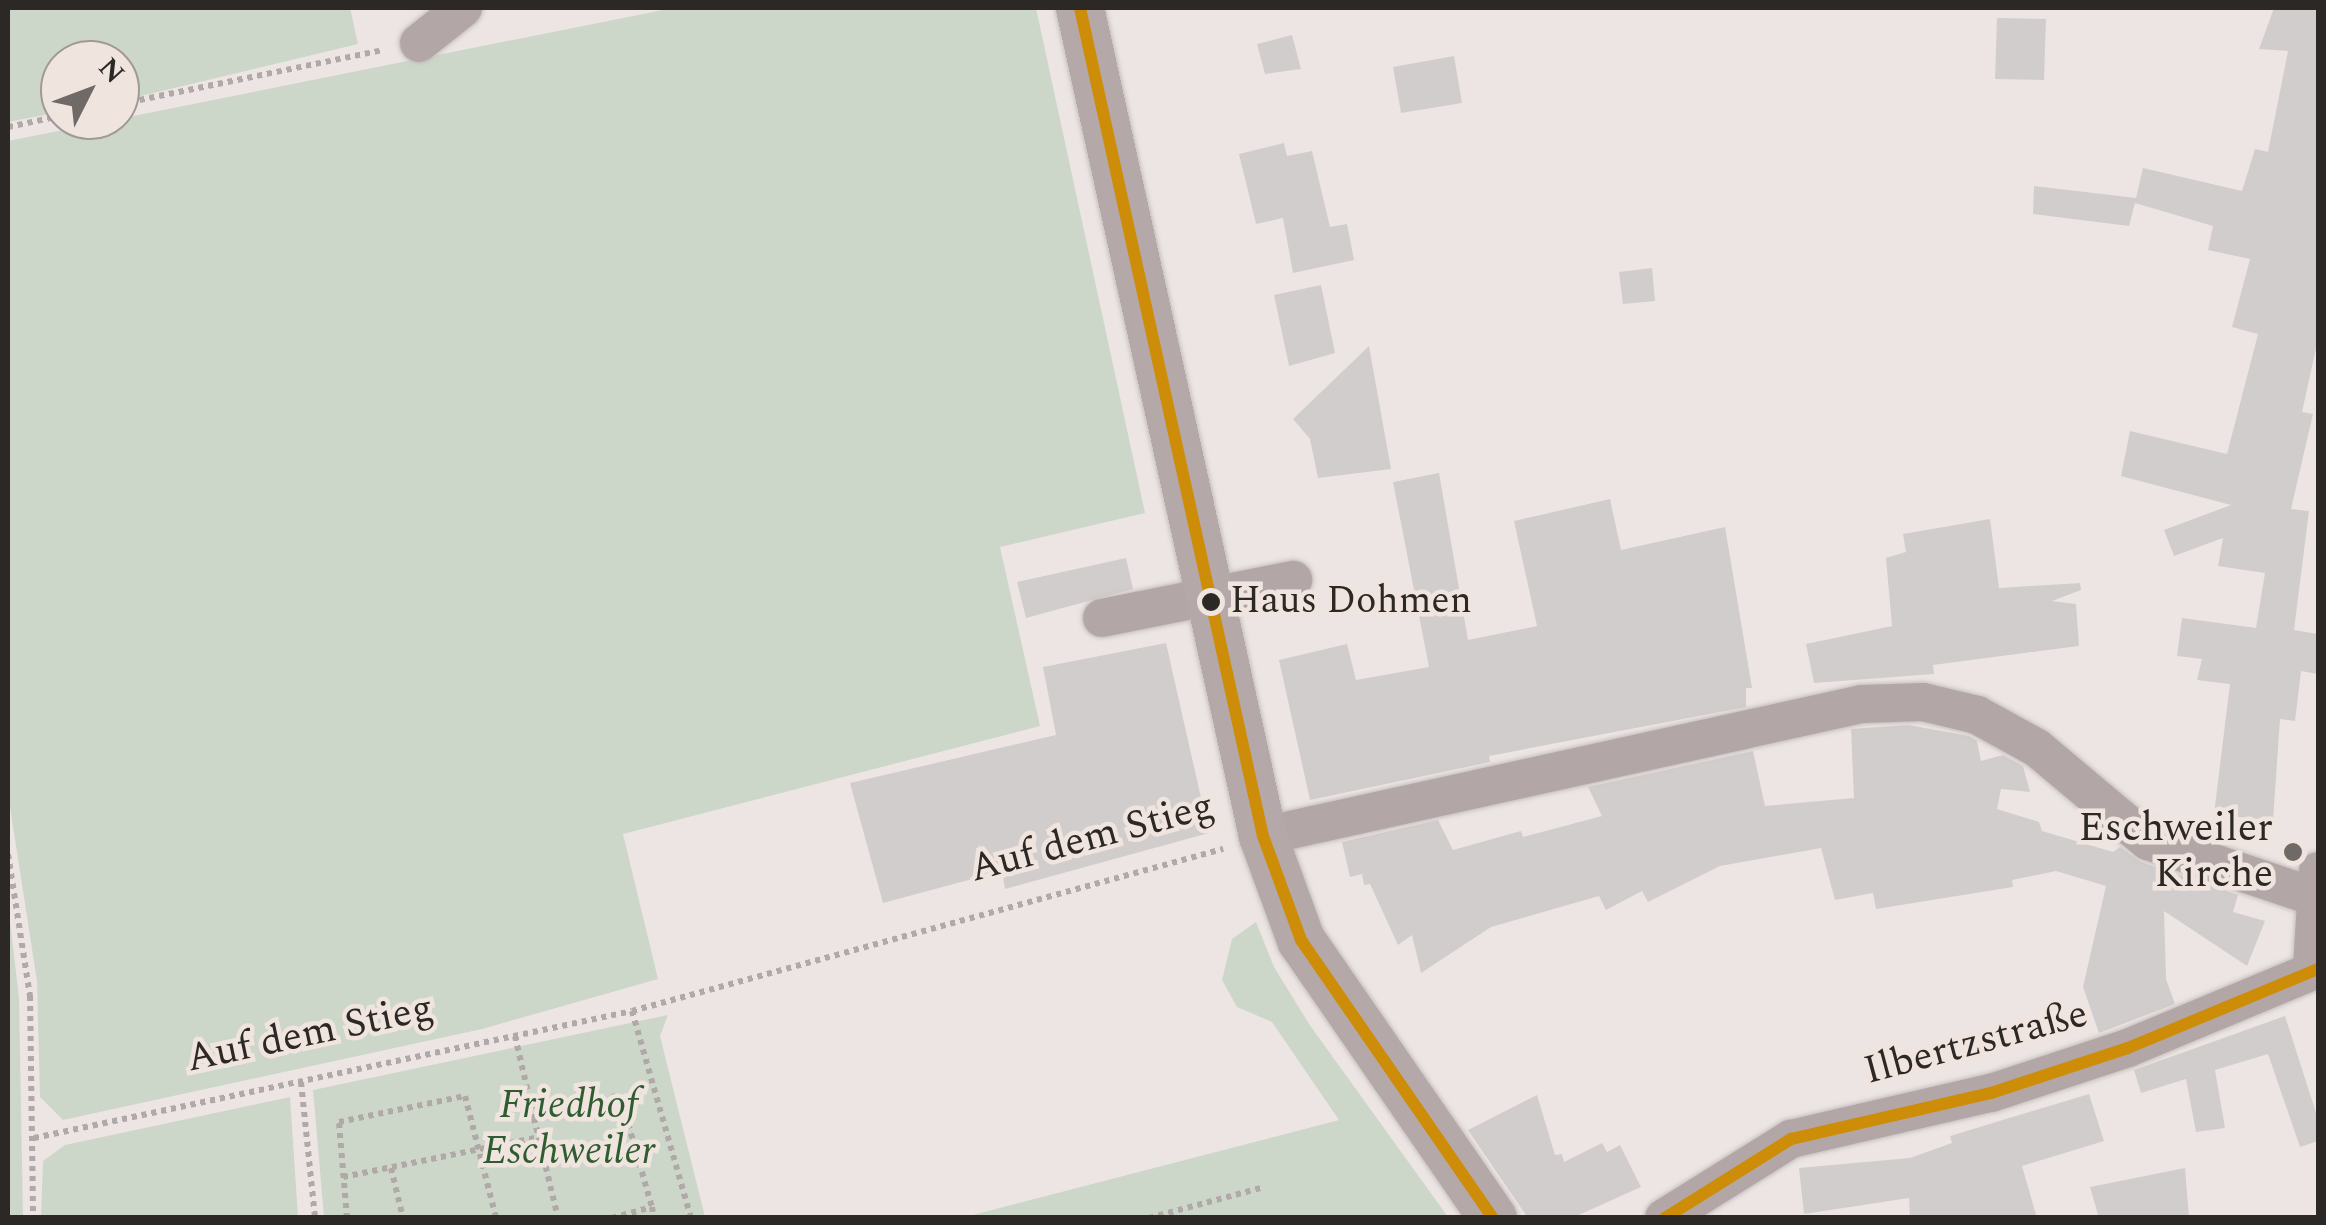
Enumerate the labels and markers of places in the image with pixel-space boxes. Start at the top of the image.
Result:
place label: Haus Dohmen [1230,579,1472,625]
marker: Haus Dohmen [1201,592,1221,612]
place label: Eschweiler Kirche [2079,805,2273,899]
marker: Eschweiler Kirche [2282,841,2304,863]

